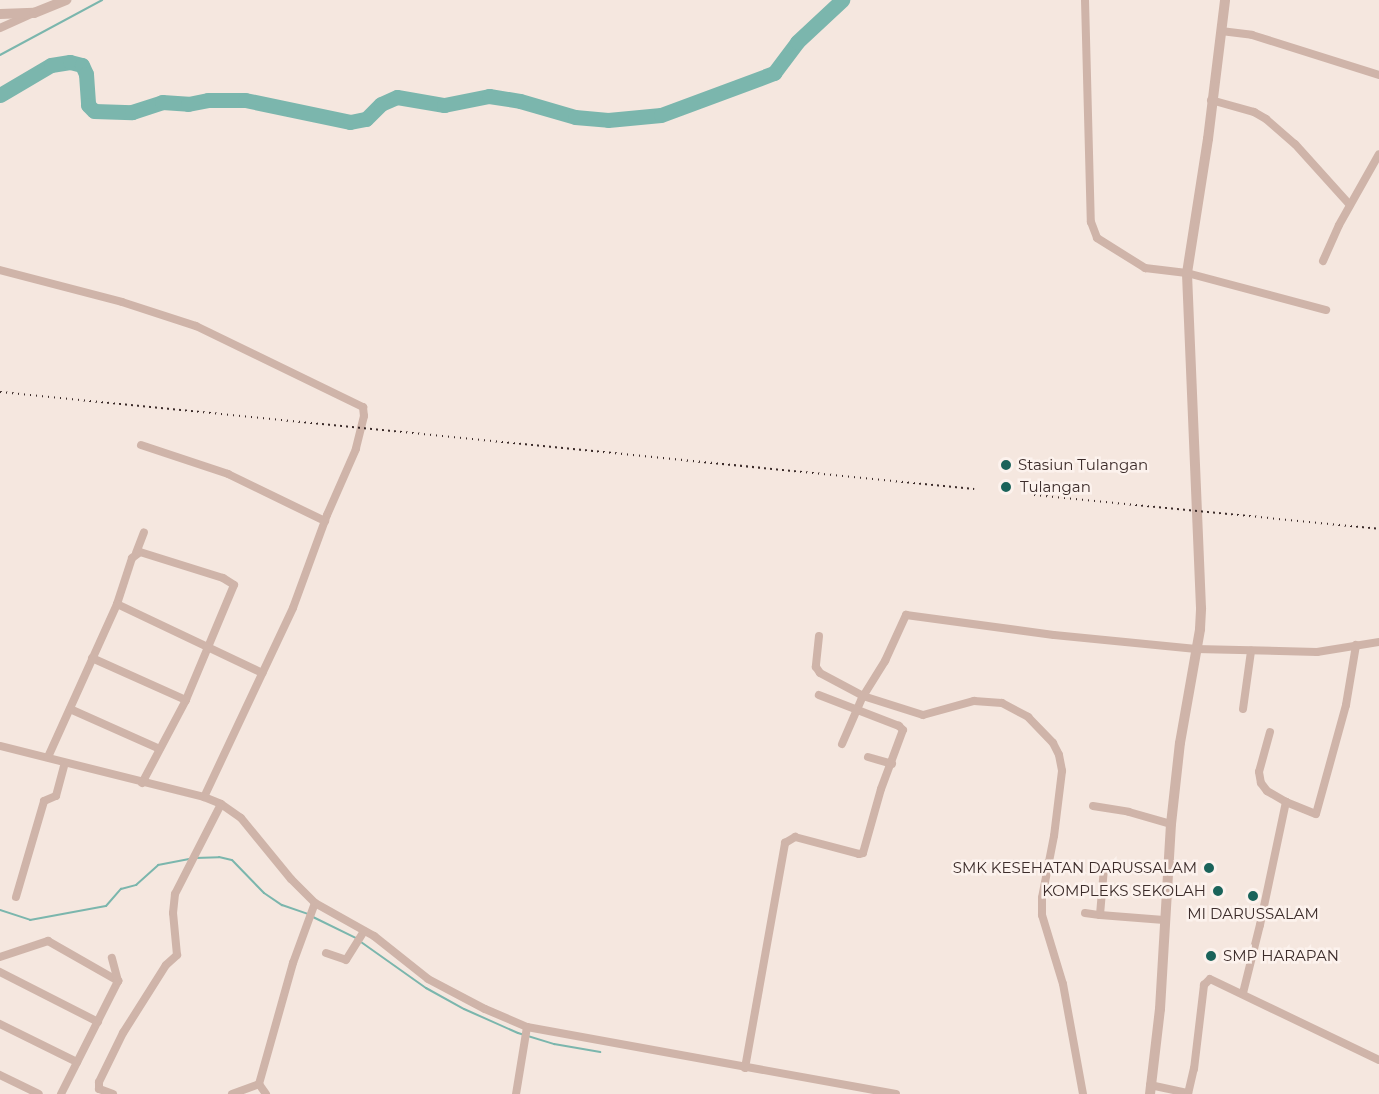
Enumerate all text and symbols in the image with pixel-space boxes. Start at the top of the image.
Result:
place label: Stasiun Tulangan [1018,456,1148,474]
marker: Stasiun Tulangan [999,458,1013,472]
marker: Tulangan [997,478,1015,496]
place label: Tulangan [1020,478,1091,496]
place label: SMK KESEHATAN DARUSSALAM [953,859,1197,877]
marker: SMK KESEHATAN DARUSSALAM [1202,861,1216,875]
place label: KOMPLEKS SEKOLAH [1042,882,1206,900]
marker: KOMPLEKS SEKOLAH [1211,884,1225,898]
marker: MI DARUSSALAM [1246,889,1260,903]
place label: MI DARUSSALAM [1187,905,1319,923]
place label: SMP HARAPAN [1223,947,1339,965]
marker: SMP HARAPAN [1204,949,1218,963]

